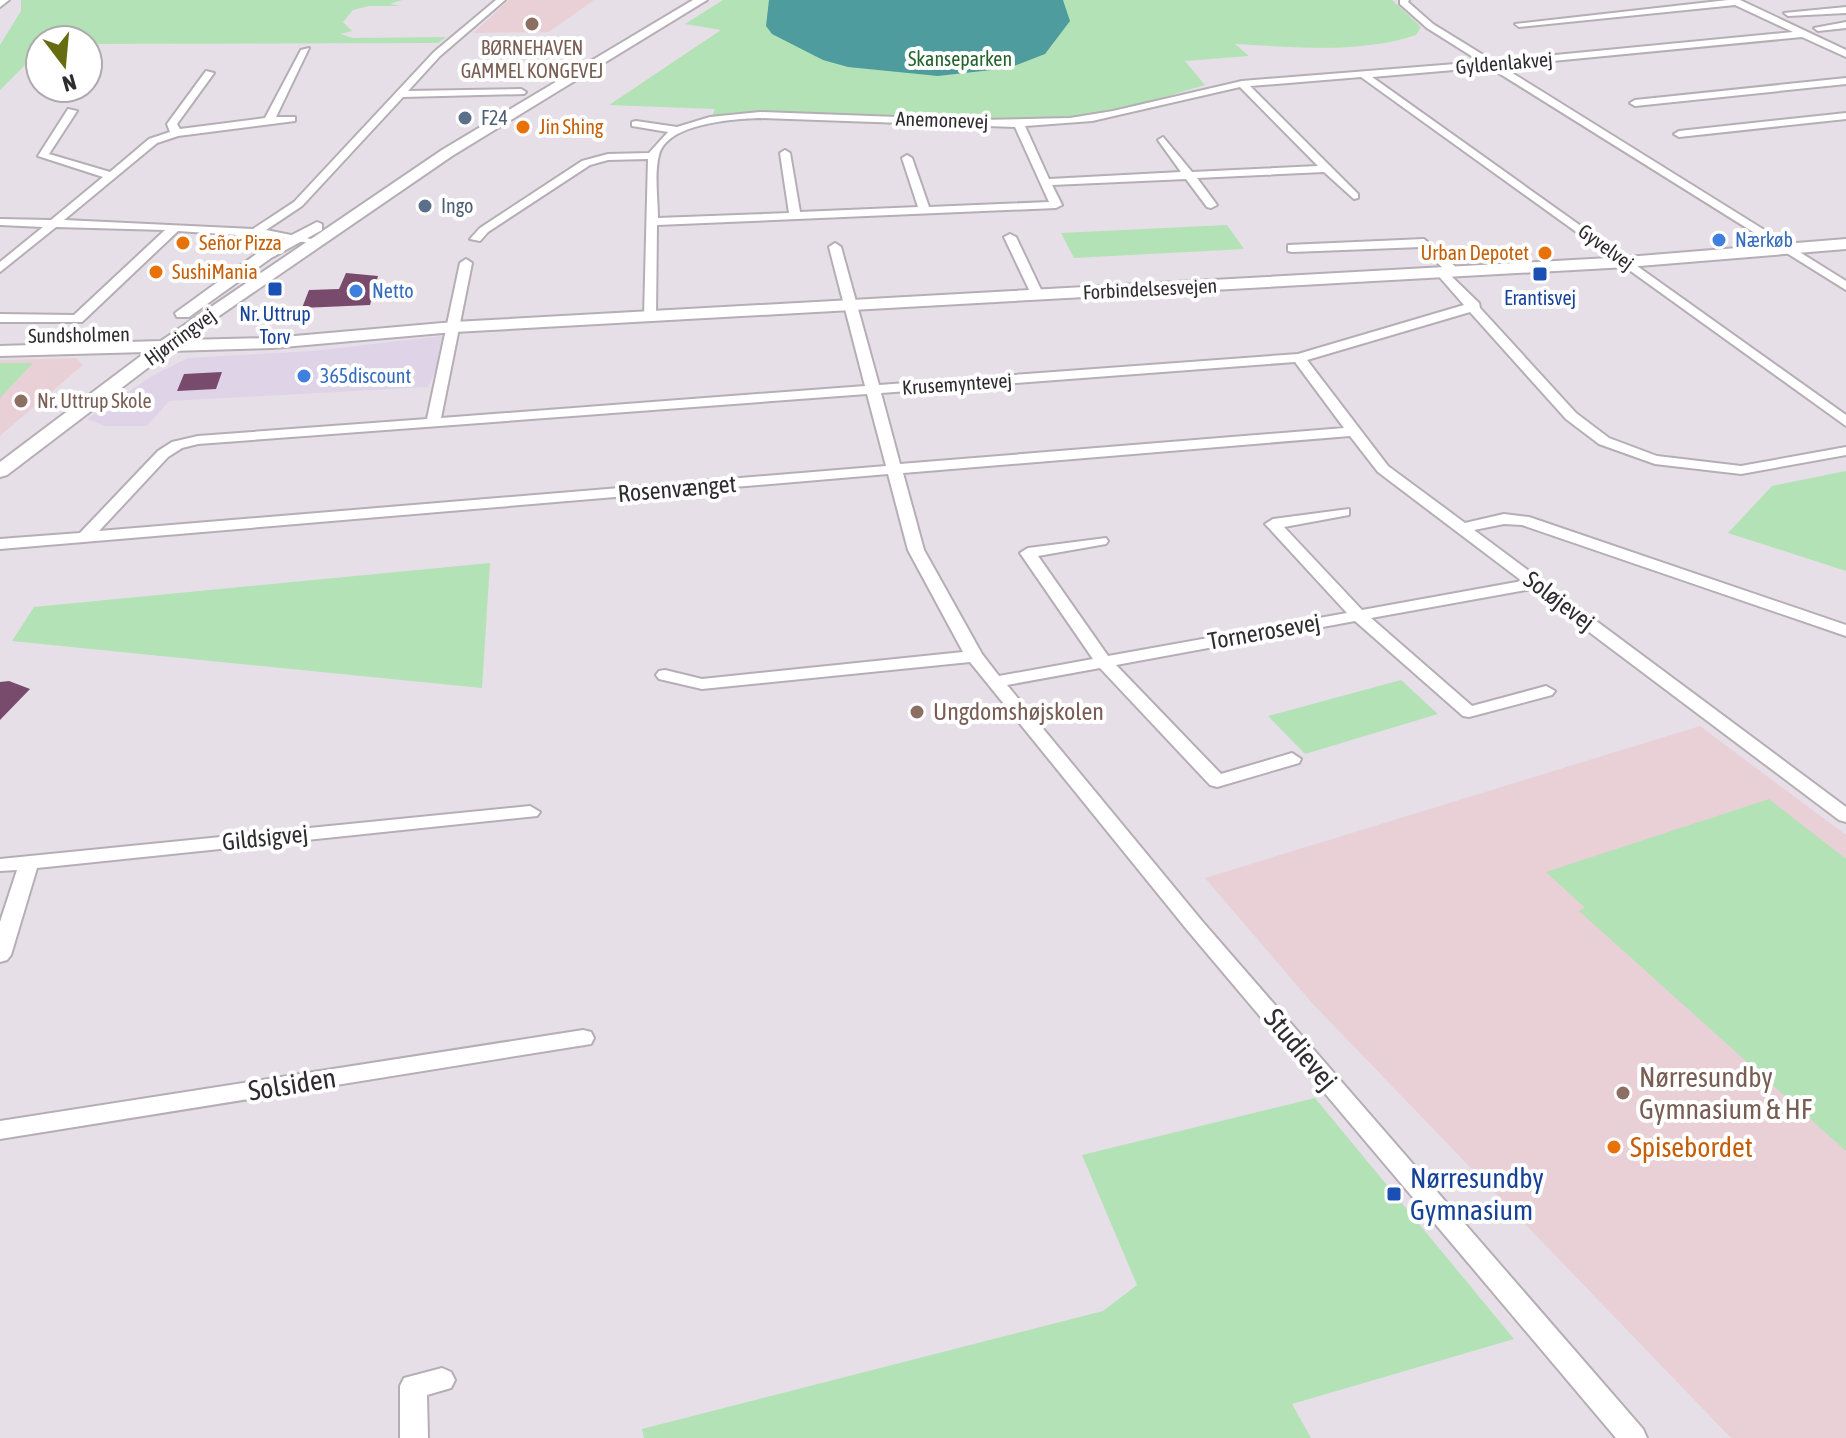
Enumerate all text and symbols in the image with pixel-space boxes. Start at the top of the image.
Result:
marker: BØRNEHAVEN GAMMEL KONGEVEJ [523,15,541,33]
north arrow [24,24,104,104]
place label: BØRNEHAVEN GAMMEL KONGEVEJ [461,36,603,82]
park label: Skanseparken [908,47,1012,70]
street label: Gyldenlakvej [1454,47,1553,78]
text: N [60,69,79,98]
place label: F24 [481,106,508,129]
street label: Anemonevej [895,106,989,133]
marker: F24 [456,109,474,127]
place label: Jin Shing [539,115,604,138]
marker: Jin Shing [514,118,532,136]
place label: Ingo [441,194,473,217]
marker: Ingo [416,197,434,215]
street label: Gyvelvej [1574,219,1638,274]
place label: Nærkøb [1735,228,1793,251]
place label: Señor Pizza [199,231,282,254]
marker: Nærkøb [1710,231,1728,249]
marker: Señor Pizza [174,234,192,252]
place label: Urban Depotet [1421,241,1529,264]
marker: Urban Depotet [1536,244,1554,262]
place label: SushiMania [172,260,258,283]
marker: SushiMania [147,263,165,281]
marker: Erantisvej [1531,265,1549,283]
street label: Forbindelsesvejen [1082,274,1218,303]
place label: Netto [372,279,414,302]
marker: Nr. Uttrup Torv [266,280,284,298]
marker: Netto [347,282,365,300]
place label: Erantisvej [1504,286,1576,309]
place label: Nr. Uttrup Torv [239,302,311,348]
street label: Hjørringvej [140,303,220,370]
street label: Sundsholmen [28,322,130,347]
place label: 365discount [320,364,411,387]
marker: 365discount [295,367,313,385]
street label: Krusemyntevej [901,368,1013,399]
place label: Nr. Uttrup Skole [37,389,152,412]
marker: Nr. Uttrup Skole [12,392,30,410]
street label: Rosenvænget [617,470,737,507]
street label: Soløjevej [1519,565,1600,636]
street label: Tornerosevej [1206,608,1322,655]
place label: Ungdomshøjskolen [933,698,1104,725]
marker: Ungdomshøjskolen [908,703,926,721]
street label: Gildsigvej [221,820,309,855]
street label: Studievej [1258,1002,1344,1096]
street label: Solsiden [246,1061,338,1107]
place label: Nørresundby Gymnasium & HF [1639,1061,1812,1125]
marker: Nørresundby Gymnasium & HF [1614,1084,1632,1102]
place label: Spisebordet [1630,1131,1753,1163]
marker: Spisebordet [1605,1138,1623,1156]
place label: Nørresundby Gymnasium [1410,1162,1544,1226]
marker: Nørresundby Gymnasium [1385,1185,1403,1203]

